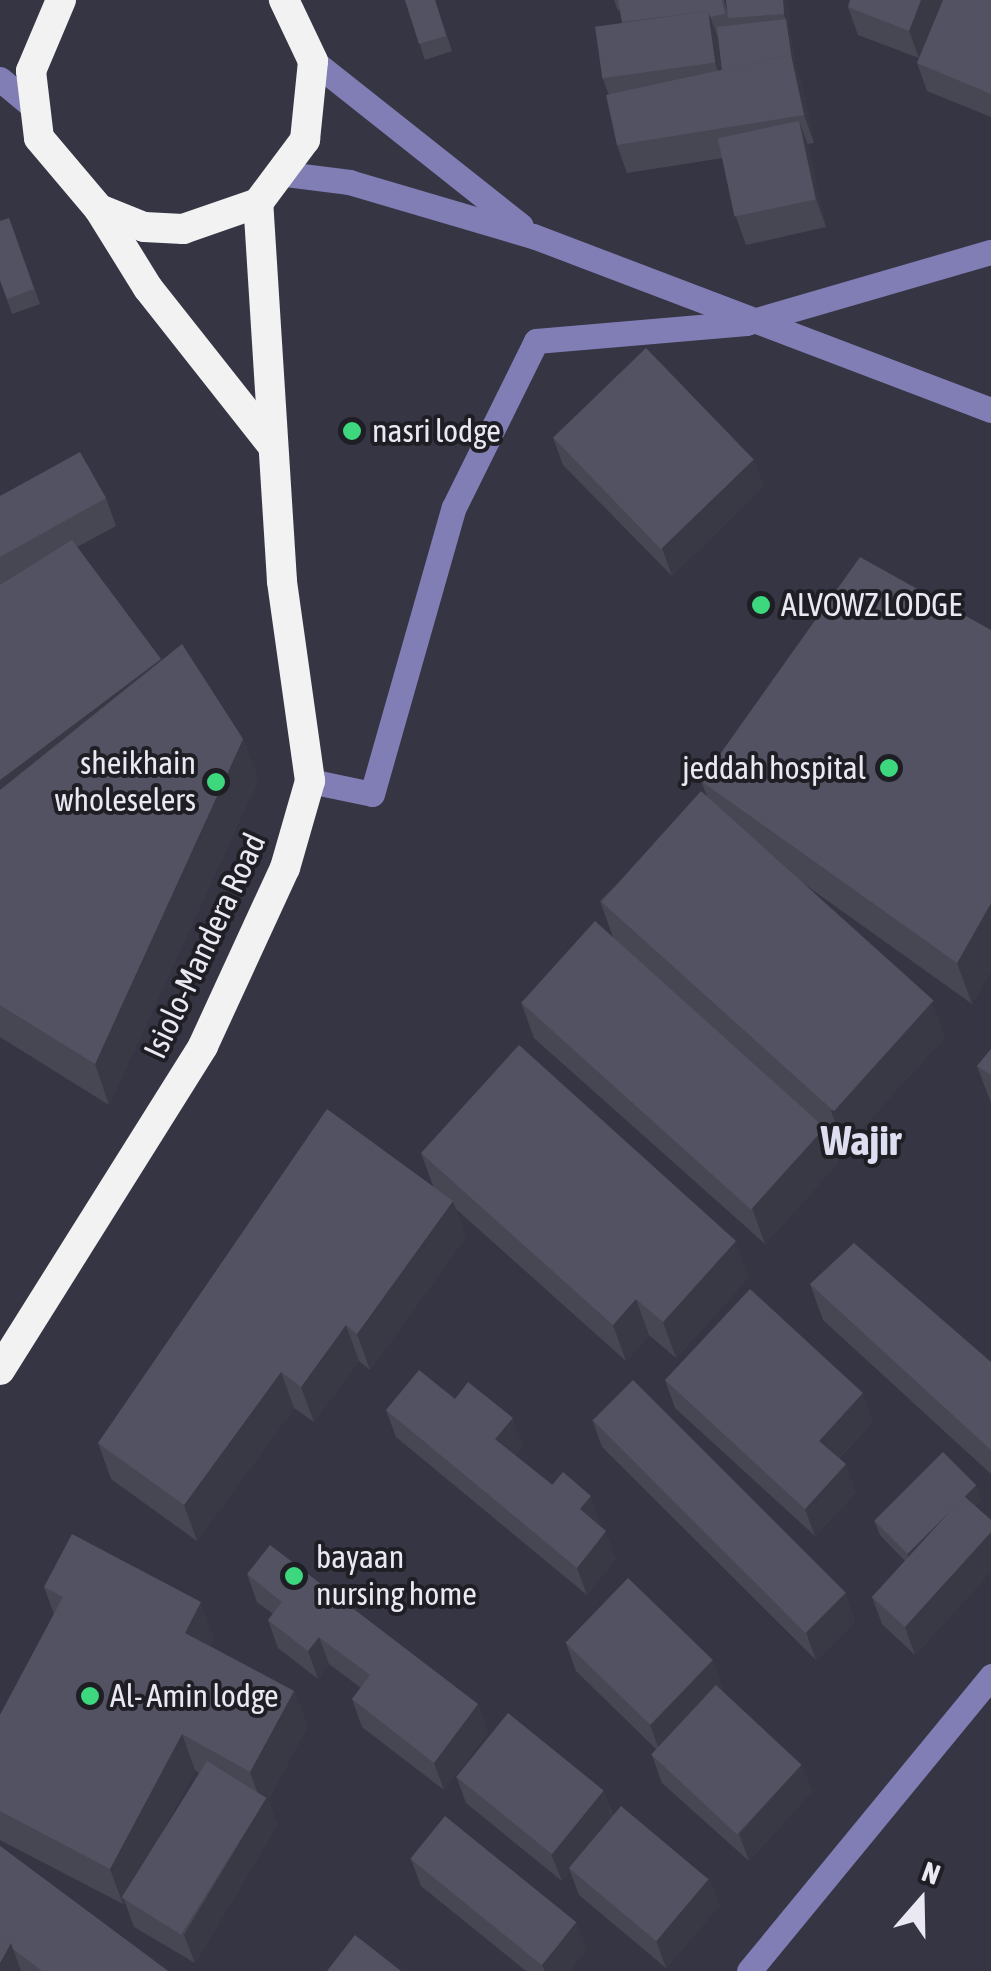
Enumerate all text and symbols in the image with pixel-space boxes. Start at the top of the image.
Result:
place label: nasri lodge [372,412,501,450]
marker: nasri lodge [341,420,363,442]
place label: ALVOWZ LODGE [781,586,962,624]
marker: ALVOWZ LODGE [750,594,772,616]
place label: sheikhain wholeselers [54,745,196,820]
place label: jeddah hospital [682,749,866,787]
marker: jeddah hospital [876,755,902,781]
marker: sheikhain wholeselers [205,771,227,793]
street label: Isiolo-Mandera Road [136,827,274,1065]
district label: Wajir [821,1115,901,1165]
place label: bayaan nursing home [316,1539,477,1614]
marker: bayaan nursing home [281,1563,307,1589]
place label: Al- Amin lodge [110,1677,279,1715]
marker: Al- Amin lodge [79,1685,101,1707]
north arrow [871,1851,971,1951]
text: N [918,1855,945,1891]

